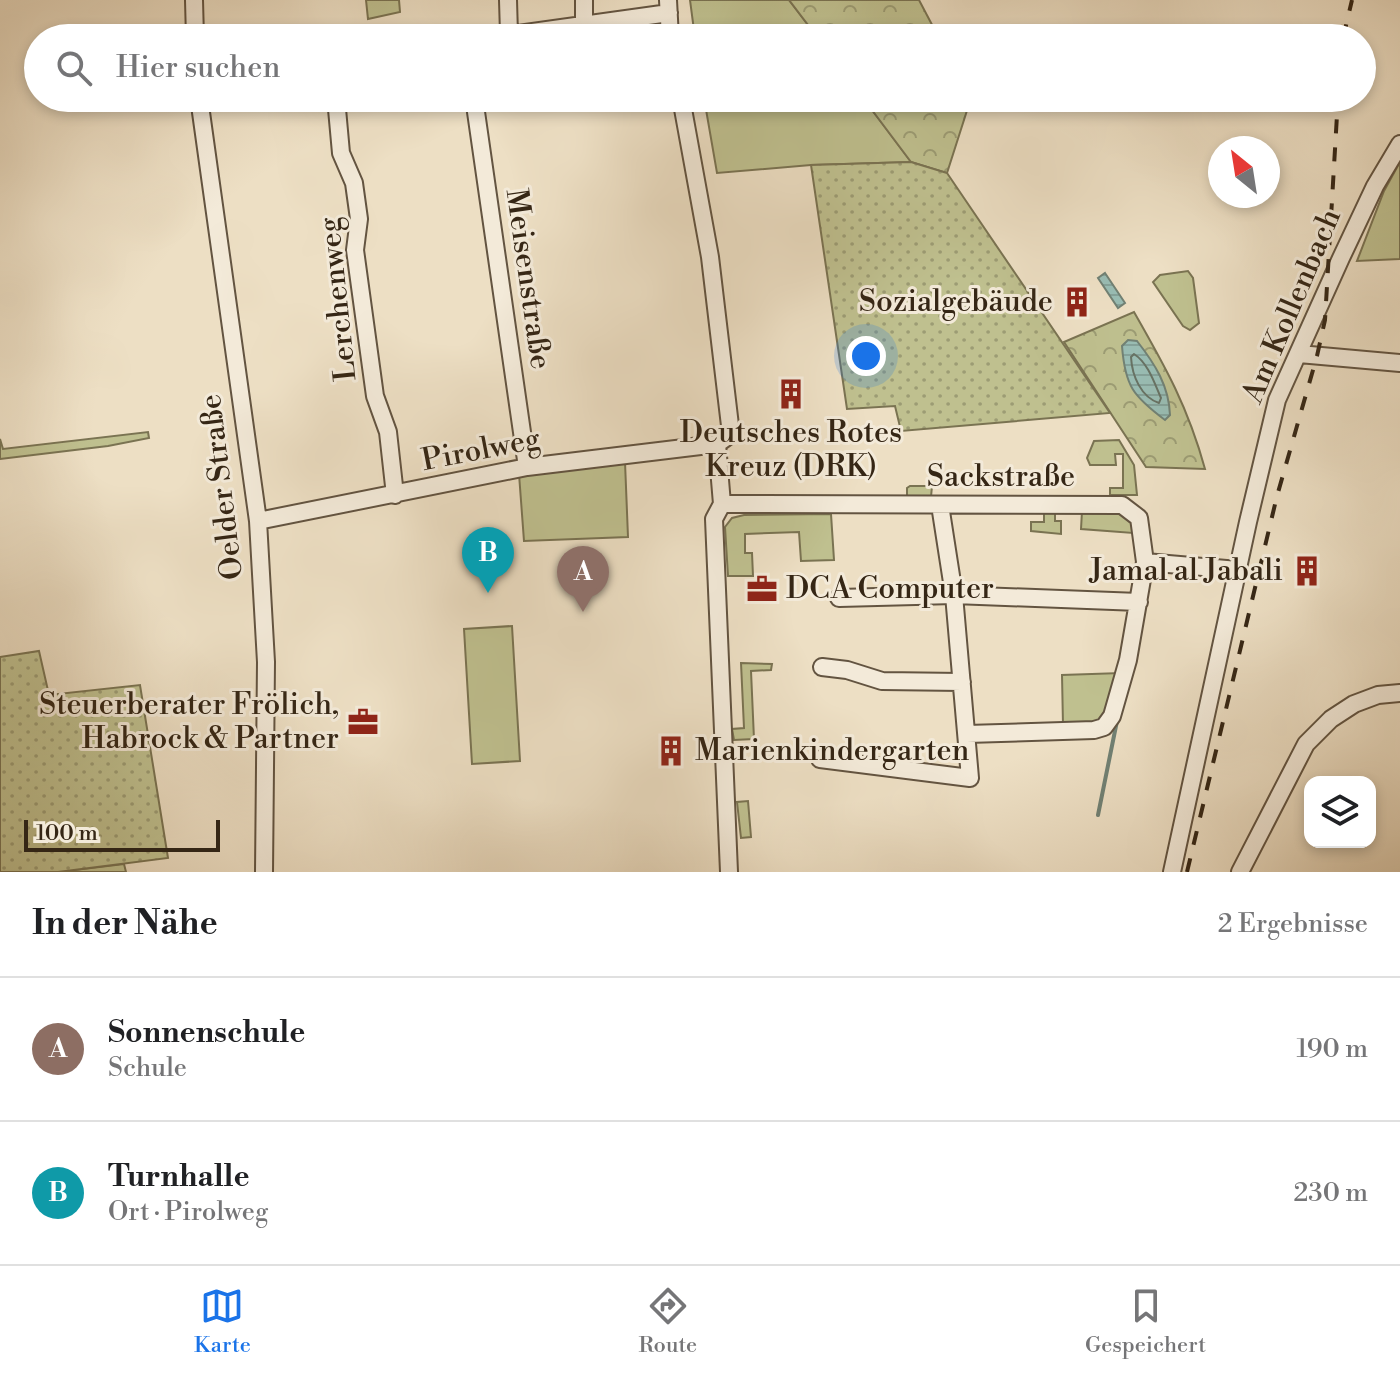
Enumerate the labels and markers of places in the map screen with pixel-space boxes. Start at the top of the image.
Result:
place label: Sozialgebäude [859,283,1053,321]
building icon: Sozialgebäude [1060,285,1094,319]
building icon: Deutsches Rotes Kreuz (DRK) [774,377,808,411]
place label: Deutsches Rotes Kreuz (DRK) [680,414,902,486]
pin: B [462,527,514,593]
pin: A [557,546,609,612]
place label: Jamal al Jabali [1088,552,1283,590]
building icon: Jamal al Jabali [1290,554,1324,588]
place label: DCA Computer [786,570,994,608]
office icon: DCA Computer [745,572,779,606]
place label: Steuerberater Frölich, Habrock & Partner [39,686,339,758]
office icon: Steuerberater Frölich, Habrock & Partner [346,705,380,739]
place label: Marienkindergarten [695,732,970,770]
building icon: Marienkindergarten [654,734,688,768]

